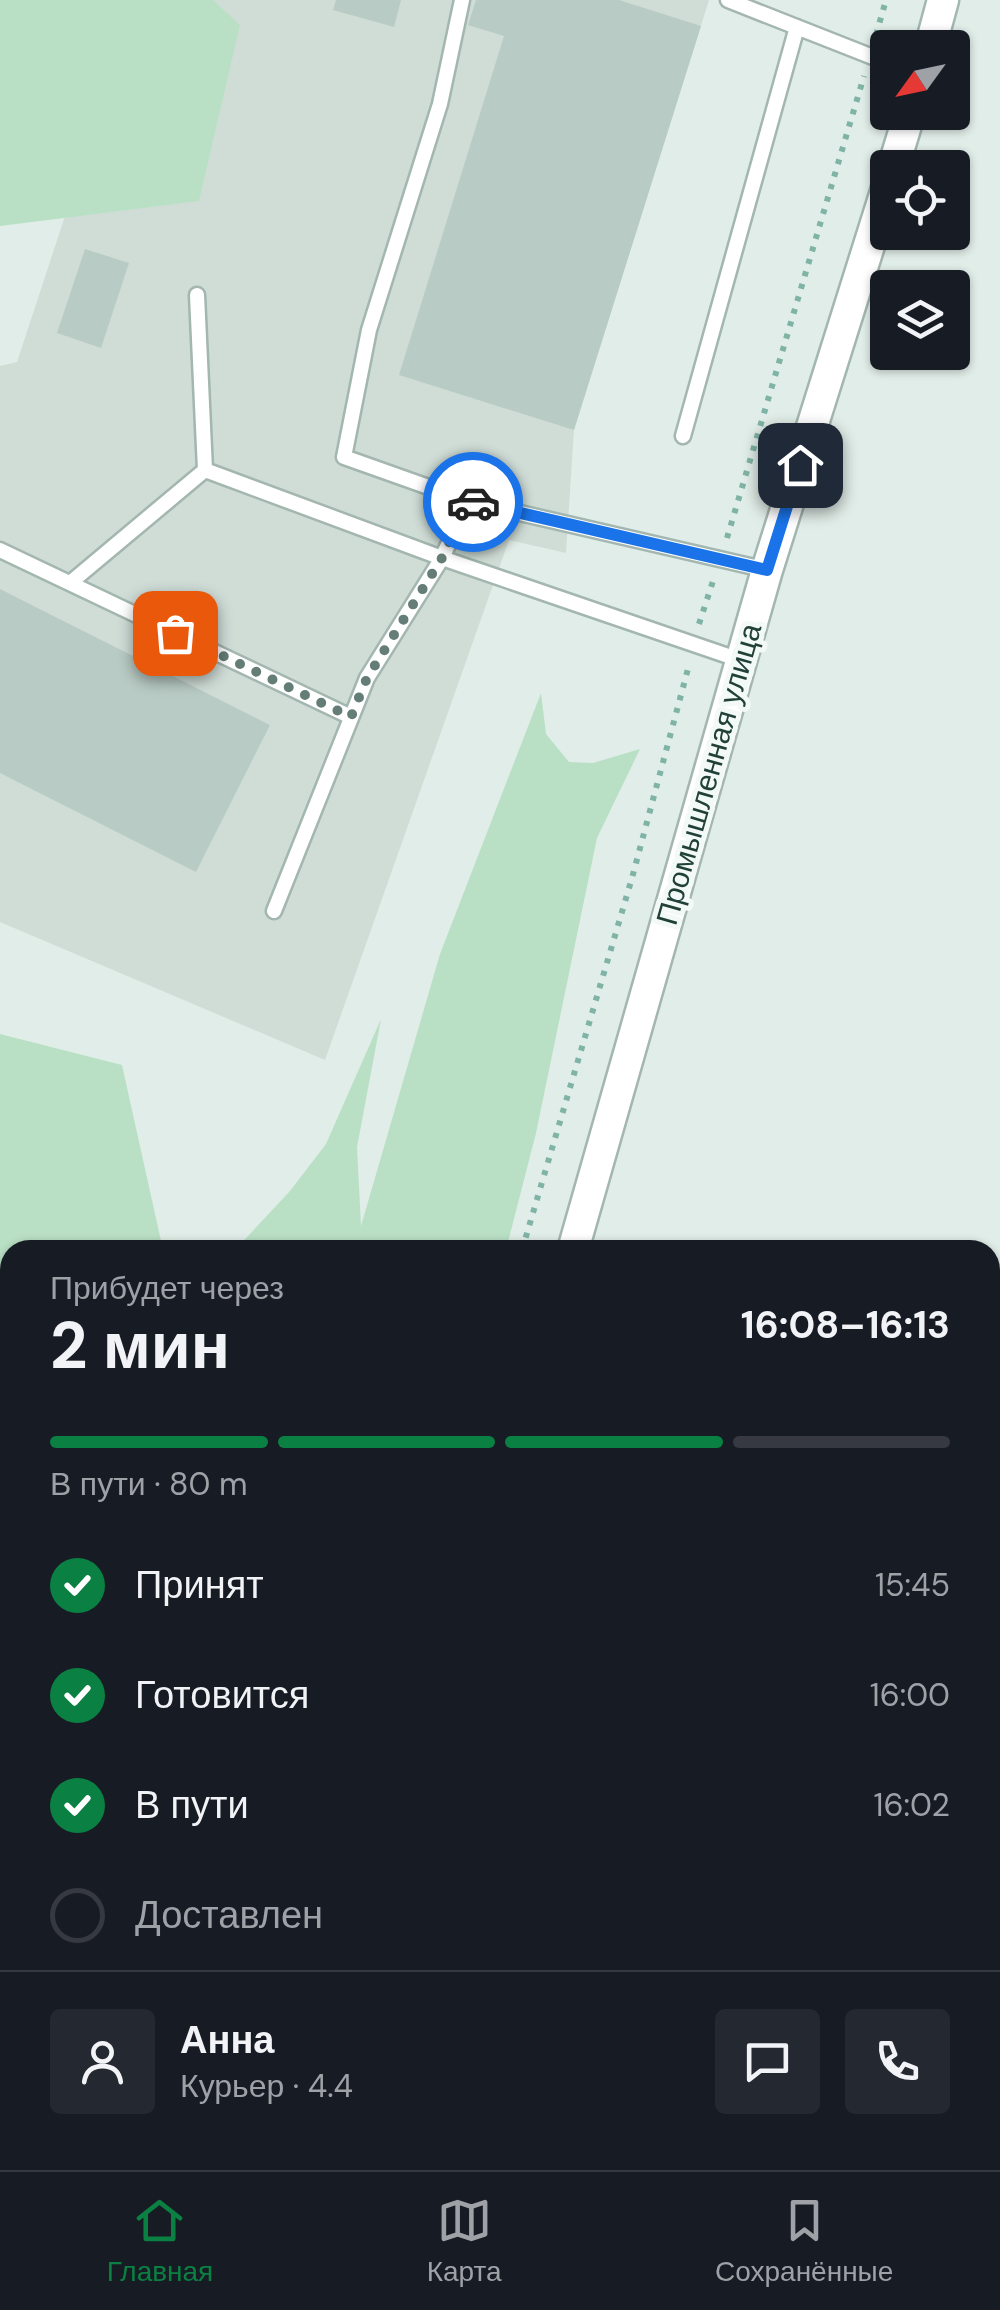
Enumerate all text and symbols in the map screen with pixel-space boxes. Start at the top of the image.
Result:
north arrow [870,30,970,130]
map controls [870,30,970,370]
button: locate [870,150,970,250]
button: layers [870,270,970,370]
pin [758,423,843,508]
icon: home [773,438,828,493]
courier [423,452,523,552]
icon: car [446,475,501,530]
pin [133,591,218,676]
icon: bag [148,606,203,661]
street label: Промышленная улица [647,618,770,929]
text: Прибудет через [50,1267,284,1309]
text: 16:08–16:13 [741,1300,950,1350]
text: 2 мин [50,1304,230,1388]
text: В пути · 80 m [50,1463,247,1505]
icon: check [50,1558,105,1613]
text: Принят [135,1560,264,1610]
text: 15:45 [875,1564,950,1606]
icon: check [50,1668,105,1723]
text: Готовится [135,1670,309,1720]
text: 16:00 [870,1674,950,1716]
icon: check [50,1778,105,1833]
text: В пути [135,1780,249,1830]
text: 16:02 [873,1784,950,1826]
text: Доставлен [135,1890,323,1940]
button: person [50,2009,155,2114]
button: chat [715,2009,820,2114]
button: phone [845,2009,950,2114]
text: Анна [180,2015,274,2065]
text: Курьер · 4.4 [180,2065,353,2107]
tab: Главная [107,2193,213,2290]
tab: Карта [427,2193,502,2290]
tab: Сохранённые [715,2193,893,2290]

